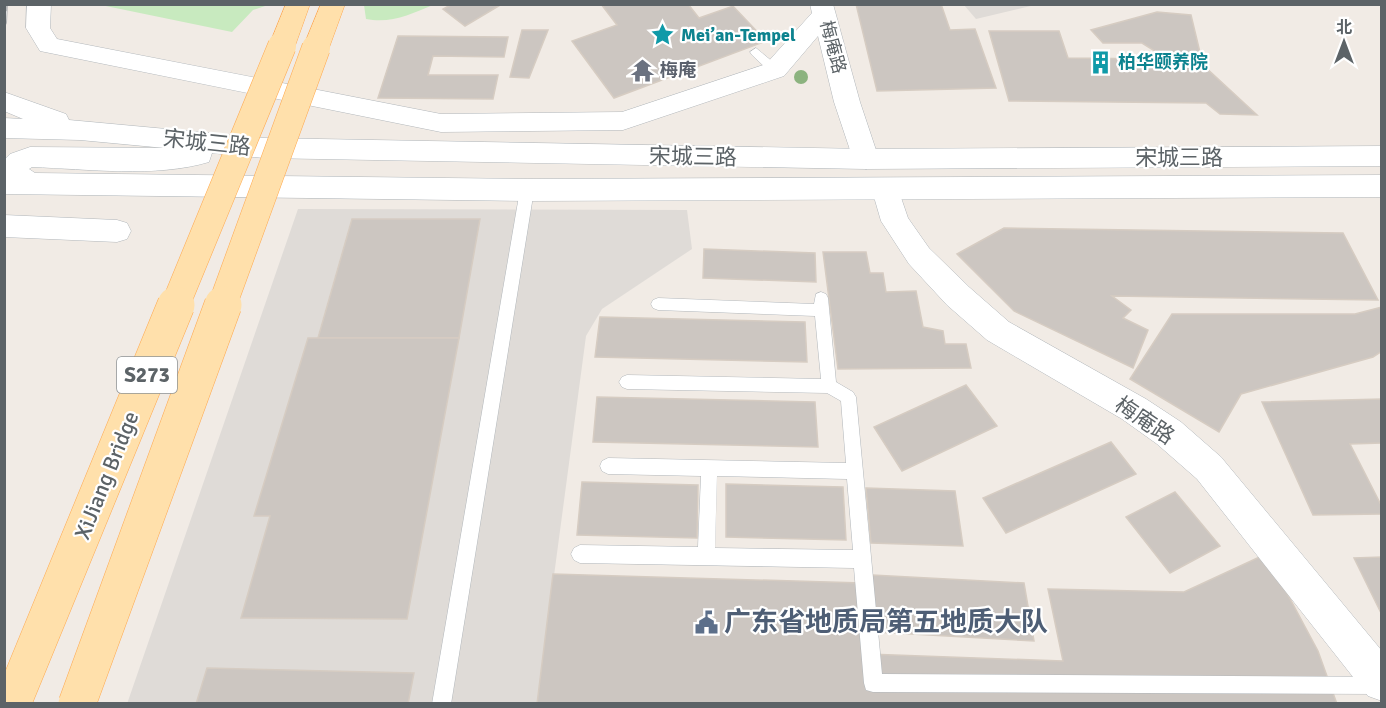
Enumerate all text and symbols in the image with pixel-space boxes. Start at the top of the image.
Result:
north arrow [1314,12,1374,72]
street label: 梅庵路 [815,18,851,76]
text: 北 [1336,18,1352,38]
place icon: Mei’an-Tempel [650,22,676,48]
place label: Mei’an-Tempel [681,24,796,46]
building icon: 柏华颐养院 [1087,49,1113,75]
place label: 柏华颐养院 [1118,51,1208,73]
temple icon: 梅庵 [629,57,655,83]
place label: 梅庵 [660,59,696,81]
street label: 宋城三路 [162,124,252,161]
street label: 宋城三路 [649,142,737,171]
street label: 宋城三路 [1135,144,1223,171]
road number: S273 [117,357,177,393]
street label: 梅庵路 [1110,391,1180,450]
street label: XiJiang Bridge [68,407,144,543]
place label: 广东省地质局第五地质大队 [724,606,1048,639]
public building icon: 广东省地质局第五地质大队 [693,609,719,635]

